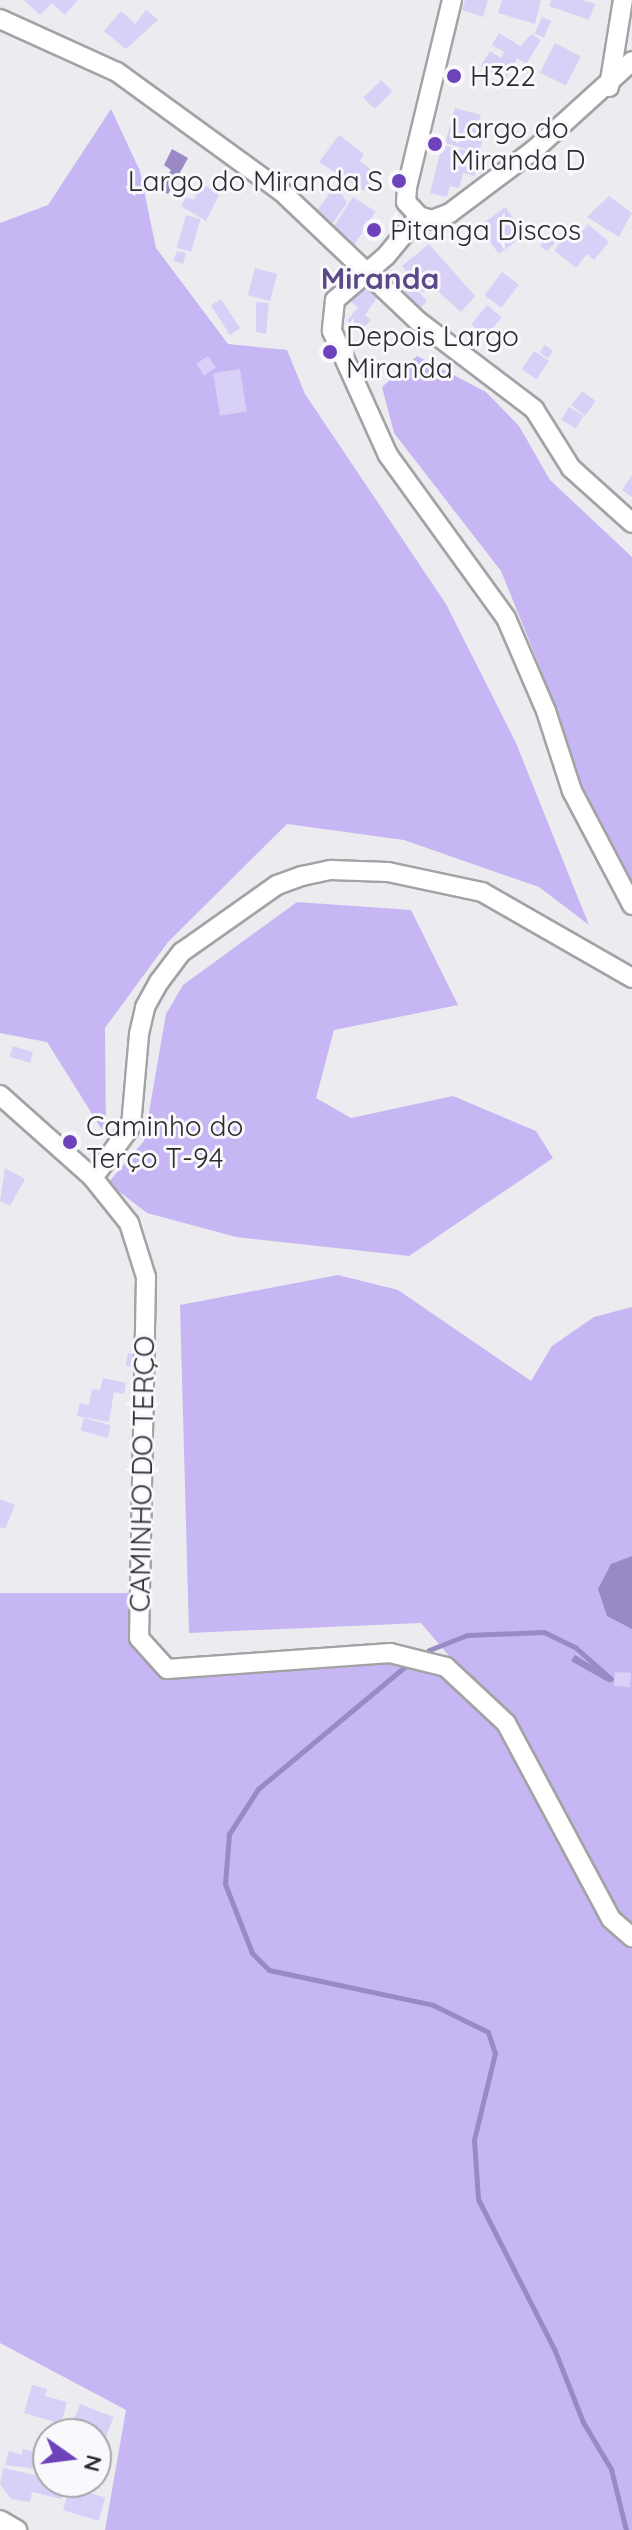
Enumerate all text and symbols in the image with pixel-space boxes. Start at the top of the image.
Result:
place label: H322 [470,59,536,93]
marker: H322 [445,67,463,85]
place label: Largo do Miranda D [451,111,585,177]
marker: Largo do Miranda D [426,135,444,153]
place label: Largo do Miranda S [128,164,383,198]
marker: Largo do Miranda S [390,172,408,190]
place label: Pitanga Discos [390,213,581,247]
marker: Pitanga Discos [365,221,383,239]
district label: Miranda [321,260,439,296]
place label: Depois Largo Miranda [346,319,519,385]
marker: Depois Largo Miranda [321,343,339,361]
place label: Caminho do Terço T-94 [86,1109,243,1175]
marker: Caminho do Terço T-94 [61,1133,79,1151]
street label: CAMINHO DO TERÇO [123,1335,161,1613]
north arrow [32,2418,112,2498]
text: N [78,2452,109,2475]

